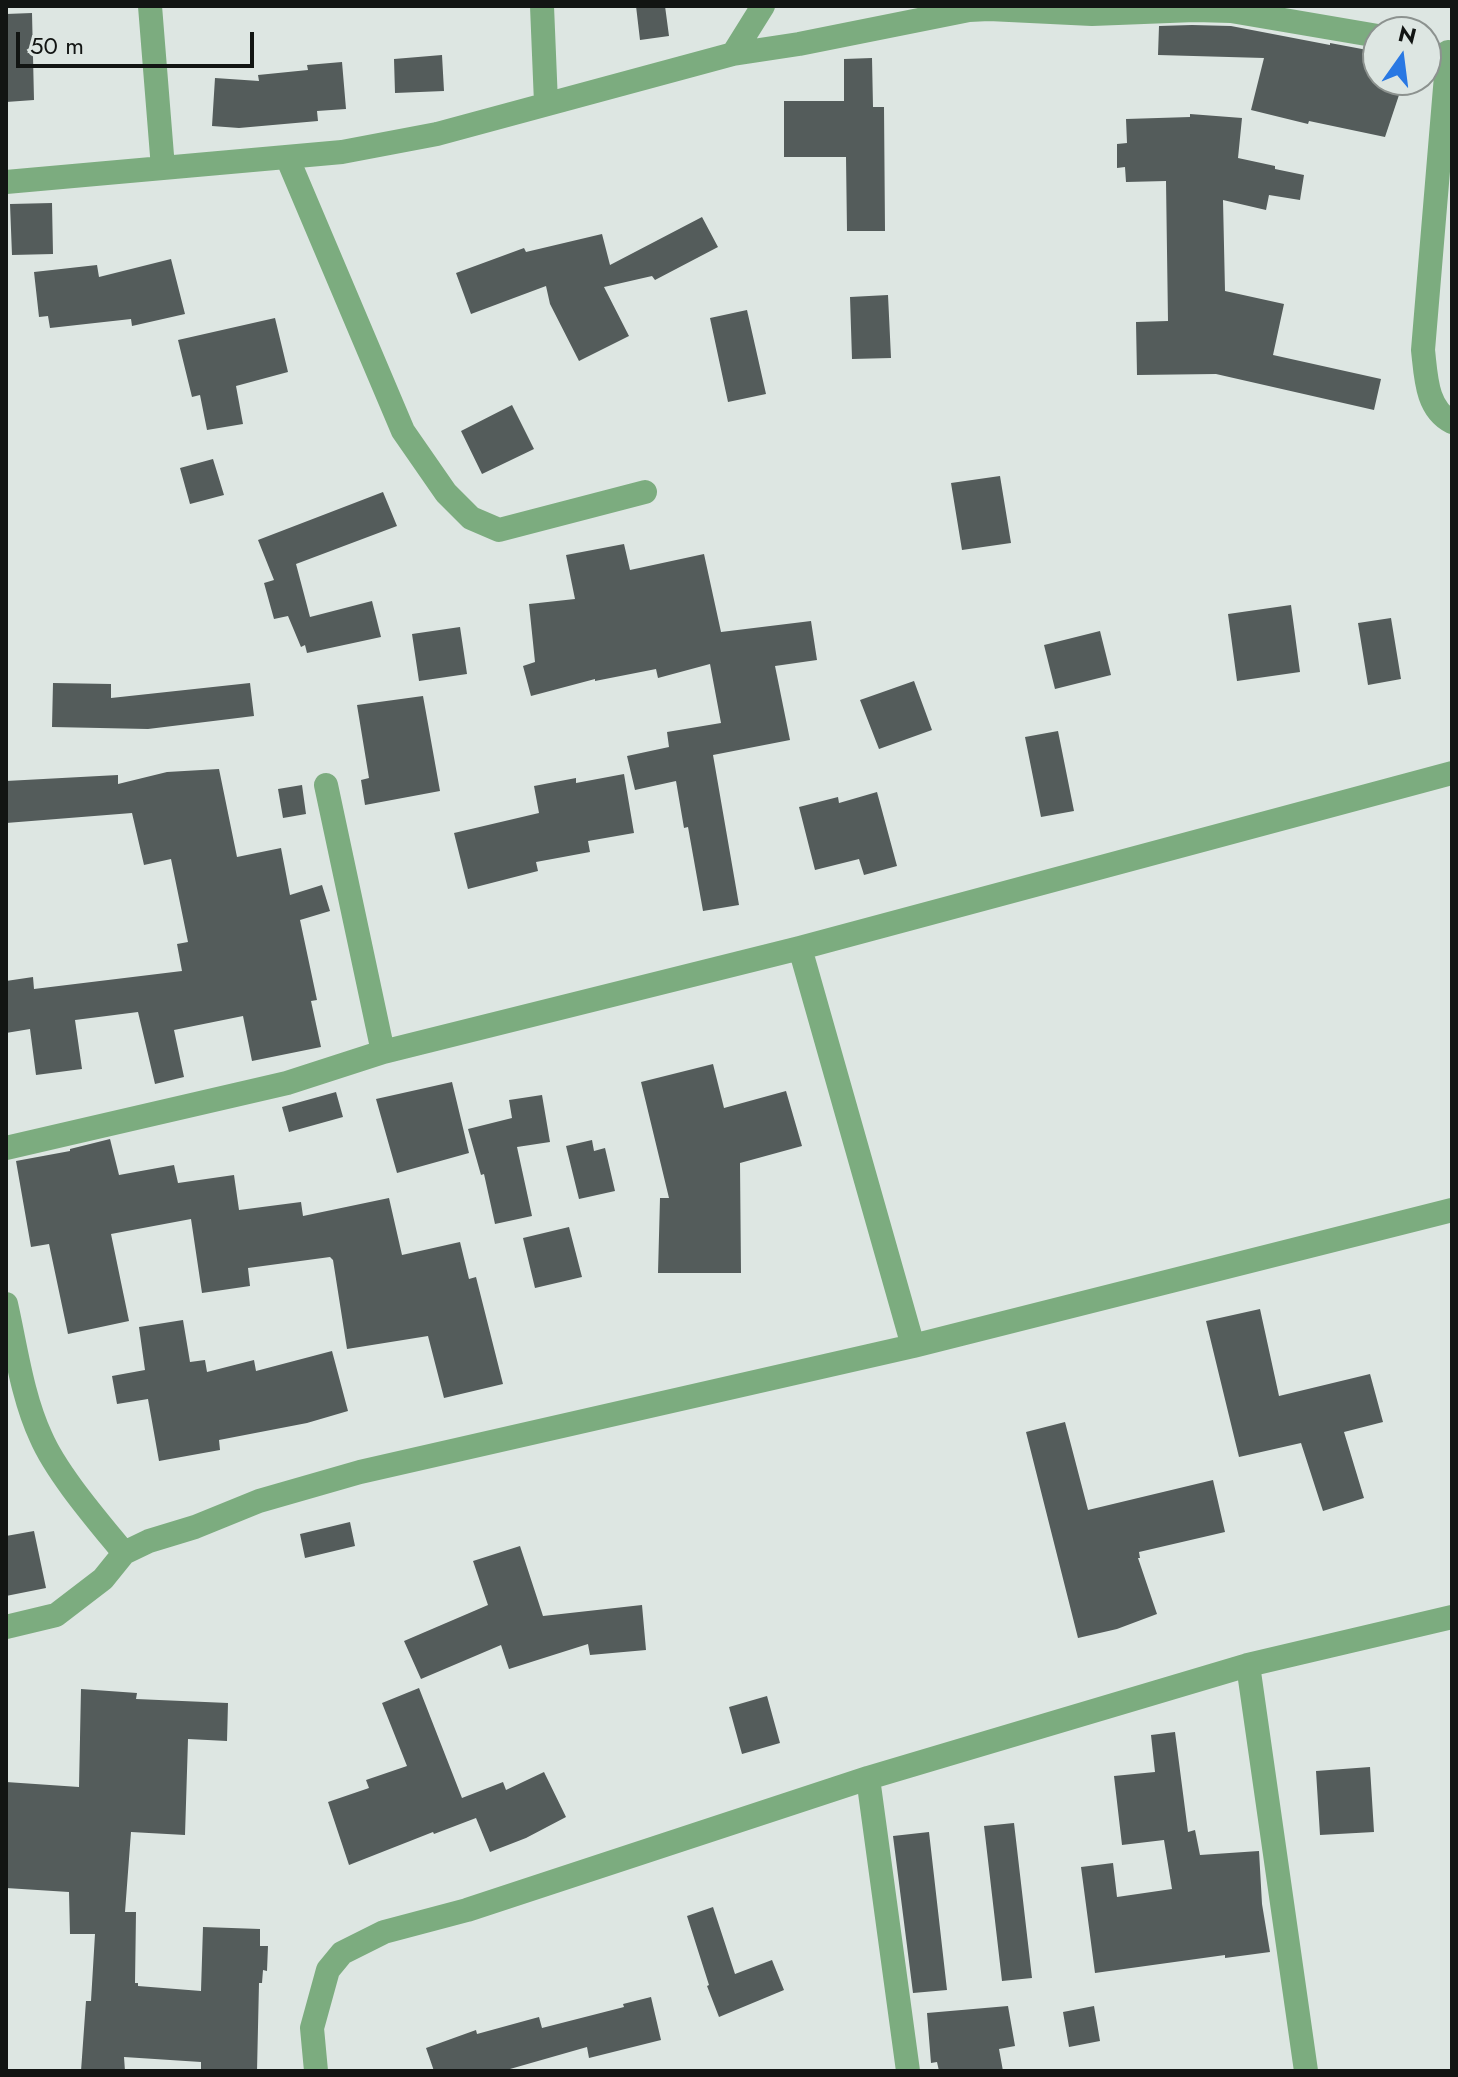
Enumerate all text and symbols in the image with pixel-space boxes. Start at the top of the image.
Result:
scale bar [20,16,258,66]
north arrow [1362,16,1442,96]
text: N [1395,17,1420,52]
text: 50 m [30,28,84,63]

